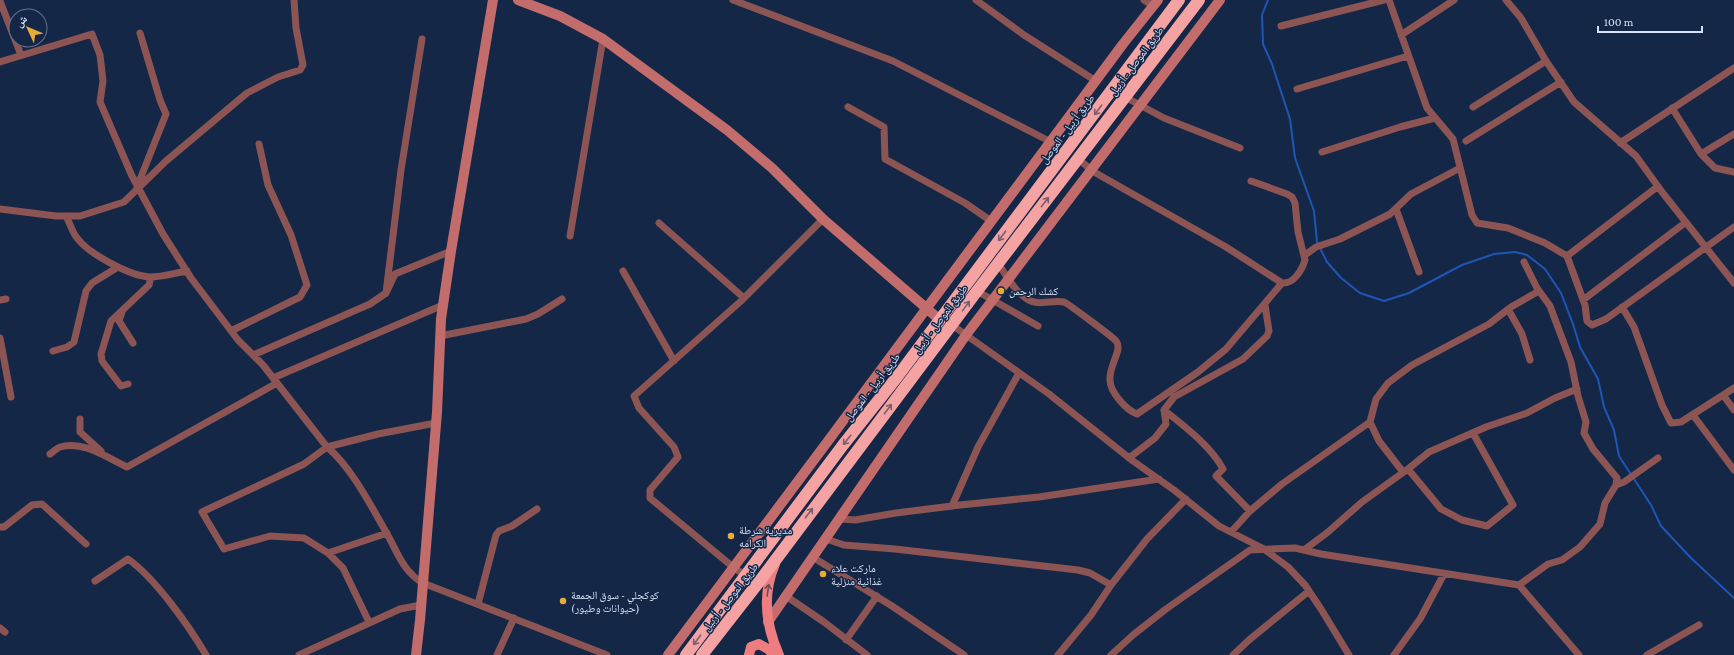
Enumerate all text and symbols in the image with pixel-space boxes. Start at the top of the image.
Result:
north arrow [8,8,48,48]
scale bar [1598,8,1702,34]
text: ش [12,12,31,31]
text: 100 m [1604,15,1634,29]
street label: طريق الموصل - أربيل [1106,24,1167,98]
street label: طريق أربيل - الموصل [1037,92,1098,166]
one-way arrow [1093,104,1102,115]
one-way arrow [1041,197,1049,208]
one-way arrow [998,230,1006,241]
street label: طريق الموصل - أربيل [910,282,971,356]
place label: كشك الرحمن [1009,285,1059,298]
marker: كشك الرحمن [996,286,1006,296]
one-way arrow [962,300,970,311]
street label: طريق أربيل - الموصل [841,350,903,424]
one-way arrow [884,404,892,415]
one-way arrow [843,434,851,445]
one-way arrow [805,508,814,519]
place label: مديرية شرطة الكرامه [739,524,792,549]
marker: مديرية شرطة الكرامه [726,531,736,541]
street label: طريق الموصل - أربيل [699,560,761,634]
place label: ماركت علاء غذائية منزلية [831,562,883,587]
marker: ماركت علاء غذائية منزلية [818,569,828,579]
one-way arrow [764,584,772,597]
place label: كوكجلي - سوق الجمعة (حيوانات وطيور) [571,589,659,615]
marker: كوكجلي - سوق الجمعة (حيوانات وطيور) [558,596,568,606]
one-way arrow [693,635,701,646]

